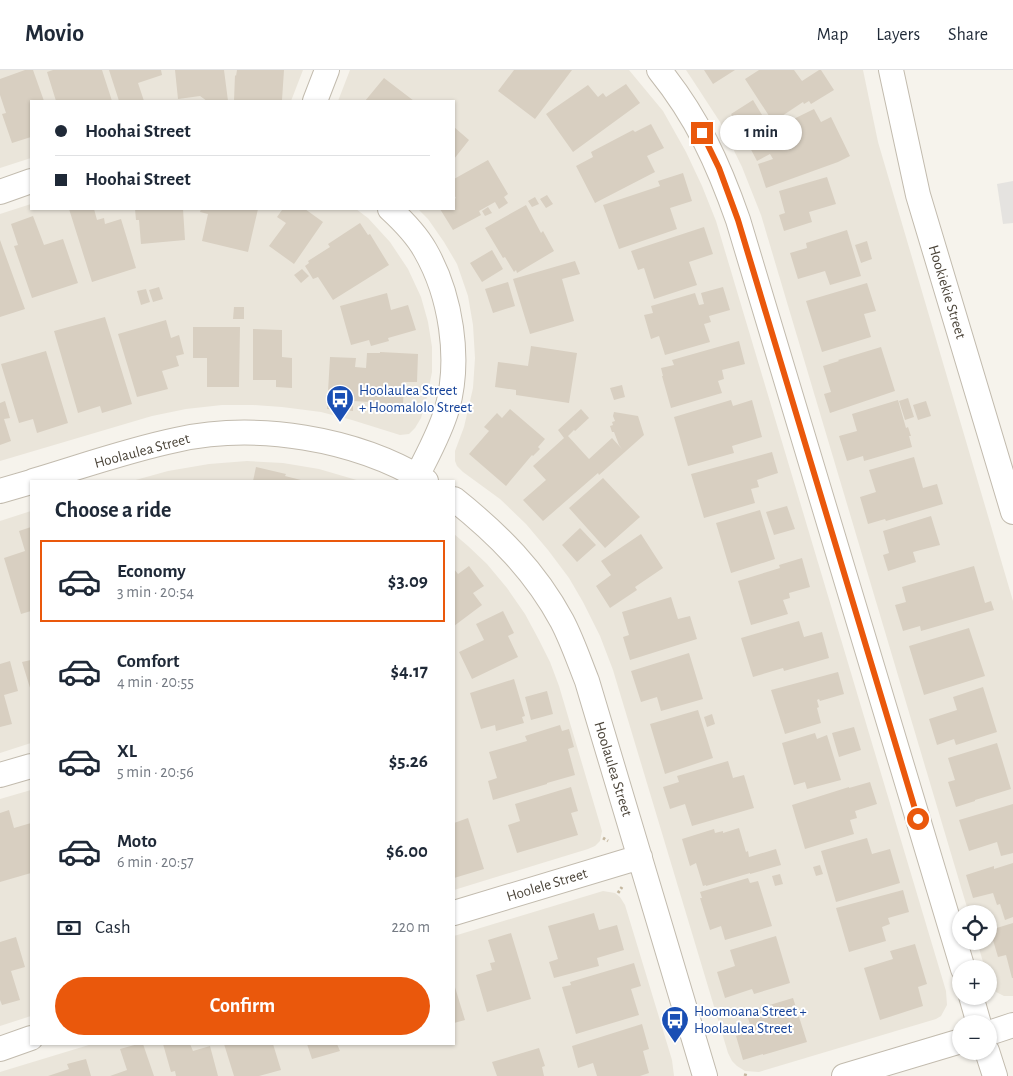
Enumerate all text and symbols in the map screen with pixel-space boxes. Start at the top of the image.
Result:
text: Movio [25,22,84,46]
text: Map [817,26,848,44]
text: Layers [876,26,920,44]
text: Share [948,26,988,44]
callout: 1 min [720,116,802,150]
text: Hoohai Street [85,122,191,141]
route end [691,122,713,144]
text: 1 min [744,124,778,140]
text: Hoohai Street [85,170,191,189]
street label: Hookiekie Street [926,243,968,341]
place label: Hoolaulea Street + Hoomalolo Street [359,383,472,415]
bus stop icon: Hoolaulea Street + Hoomalolo Street [325,384,355,423]
street label: Hoolaulea Street [93,431,192,471]
text: Choose a ride [55,499,171,521]
icon: car [57,559,102,604]
text: Economy [117,562,186,581]
text: $3.09 [388,572,428,591]
text: 3 min · 20:54 [117,584,194,600]
icon: car [57,649,102,694]
text: Comfort [117,652,179,671]
text: $4.17 [390,662,428,681]
text: 4 min · 20:55 [117,674,194,690]
street label: Hoolaulea Street [591,720,635,818]
icon: car [57,739,102,784]
text: XL [117,742,137,761]
text: $5.26 [389,752,428,771]
text: 5 min · 20:56 [117,764,194,780]
route start [907,808,929,830]
icon: car [57,829,102,874]
text: Moto [117,832,157,851]
text: $6.00 [386,842,428,861]
text: 6 min · 20:57 [117,854,194,870]
street label: Hoolele Street [505,866,589,904]
map controls [952,905,997,1060]
button: locate [952,905,997,950]
icon: cash [55,914,83,942]
text: Cash [95,918,131,937]
text: 220 m [392,919,430,935]
button: + [952,960,997,1005]
button: Confirm [55,977,430,1035]
place label: Hoomoana Street + Hoolaulea Street [694,1004,807,1036]
bus stop icon: Hoomoana Street + Hoolaulea Street [660,1005,690,1044]
button: − [952,1015,997,1060]

